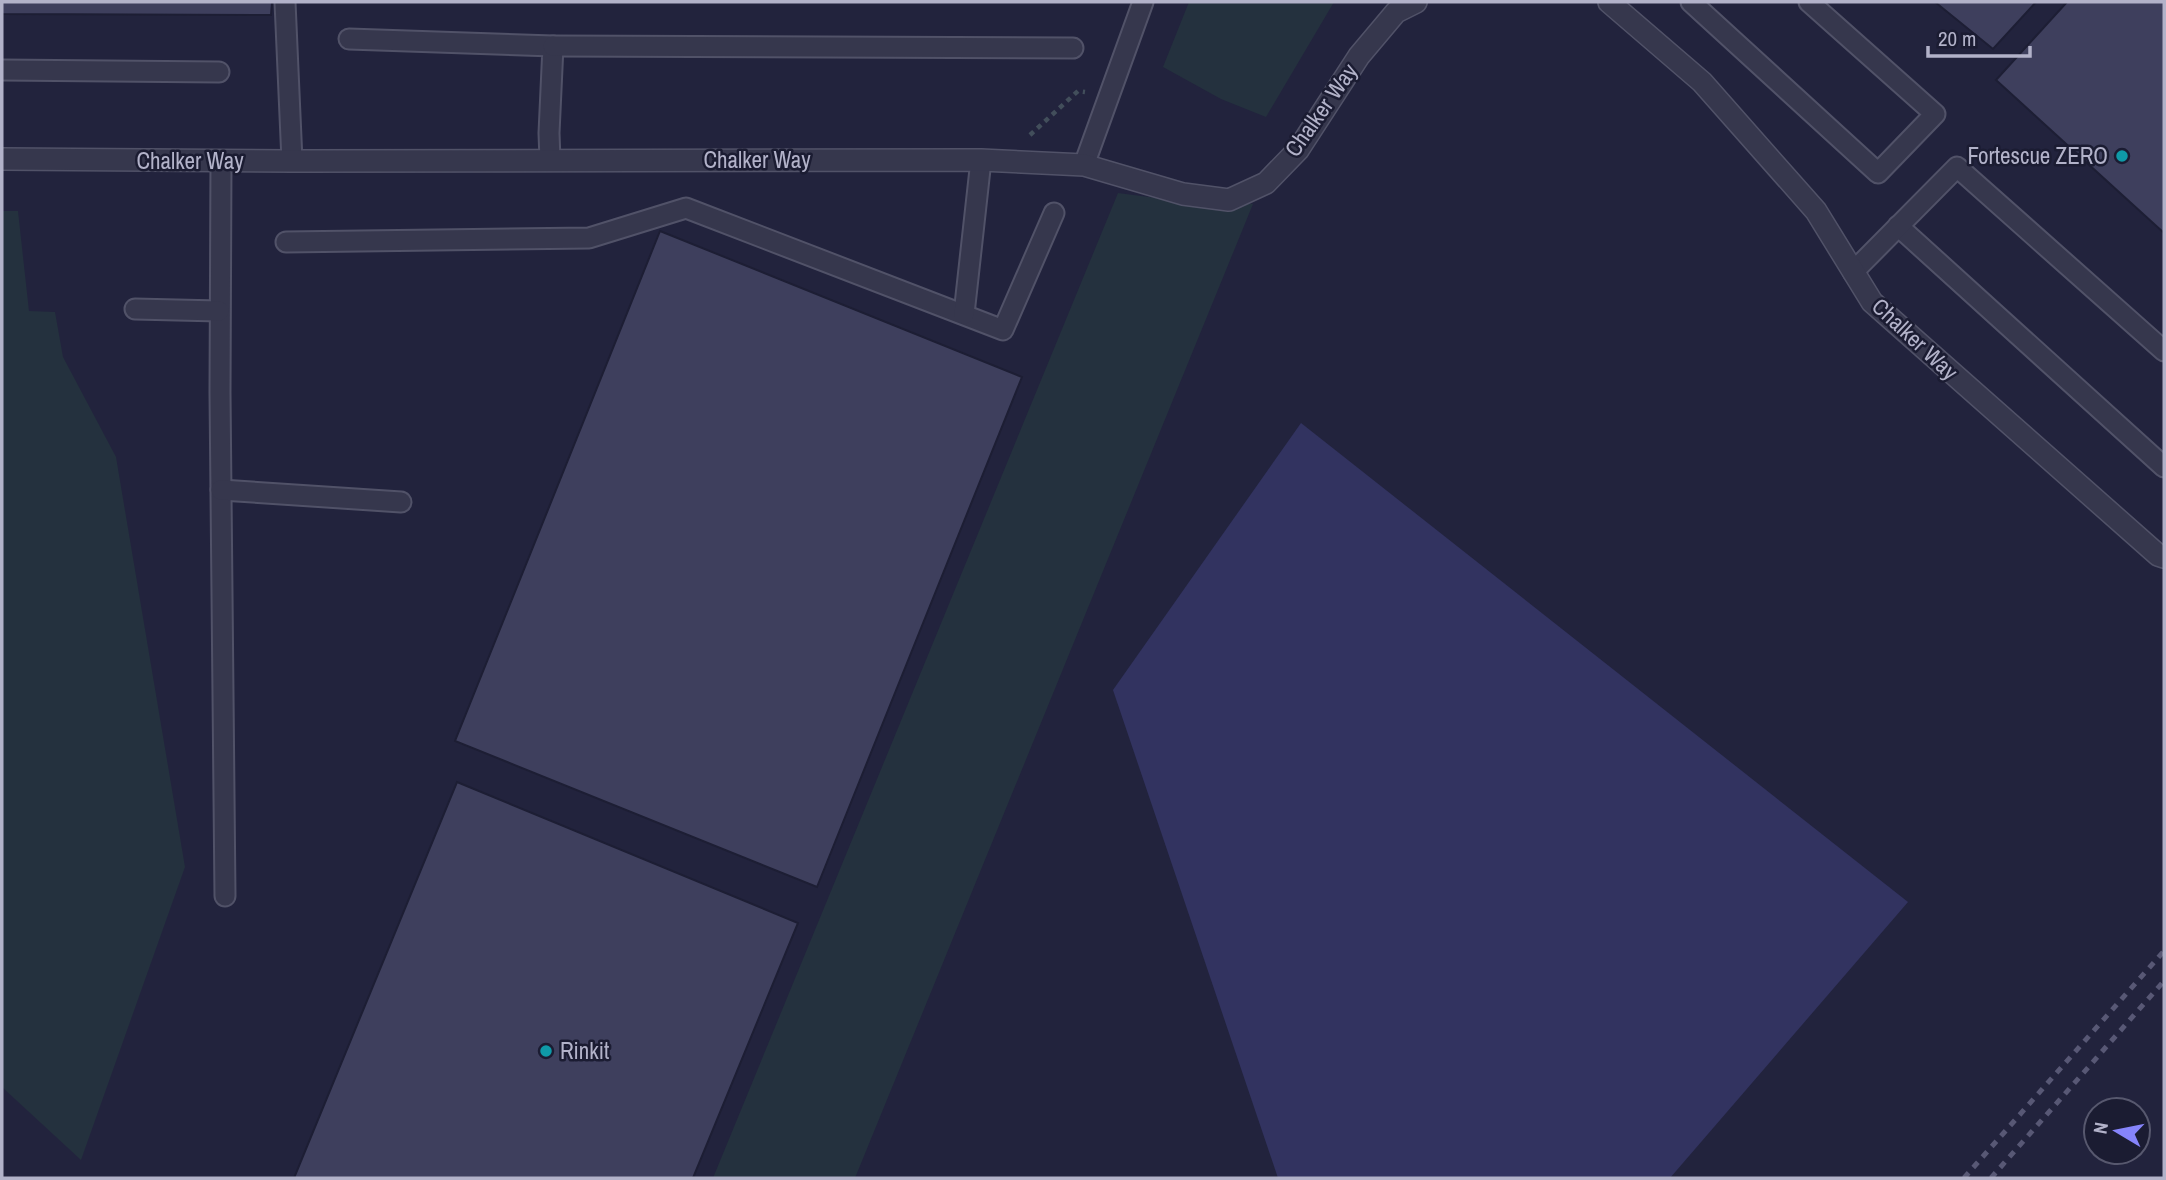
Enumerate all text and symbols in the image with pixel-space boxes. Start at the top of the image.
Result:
scale bar [1928,14,2030,58]
text: 20 m [1938,24,1976,53]
street label: Chalker Way [1277,56,1364,163]
place label: Fortescue ZERO [1967,140,2108,171]
street label: Chalker Way [703,144,811,175]
street label: Chalker Way [136,145,244,176]
marker: Fortescue ZERO [2114,148,2130,164]
street label: Chalker Way [1866,291,1966,387]
place label: Rinkit [560,1035,609,1066]
marker: Rinkit [538,1043,554,1059]
north arrow [2082,1096,2152,1166]
text: N [2086,1120,2114,1136]

